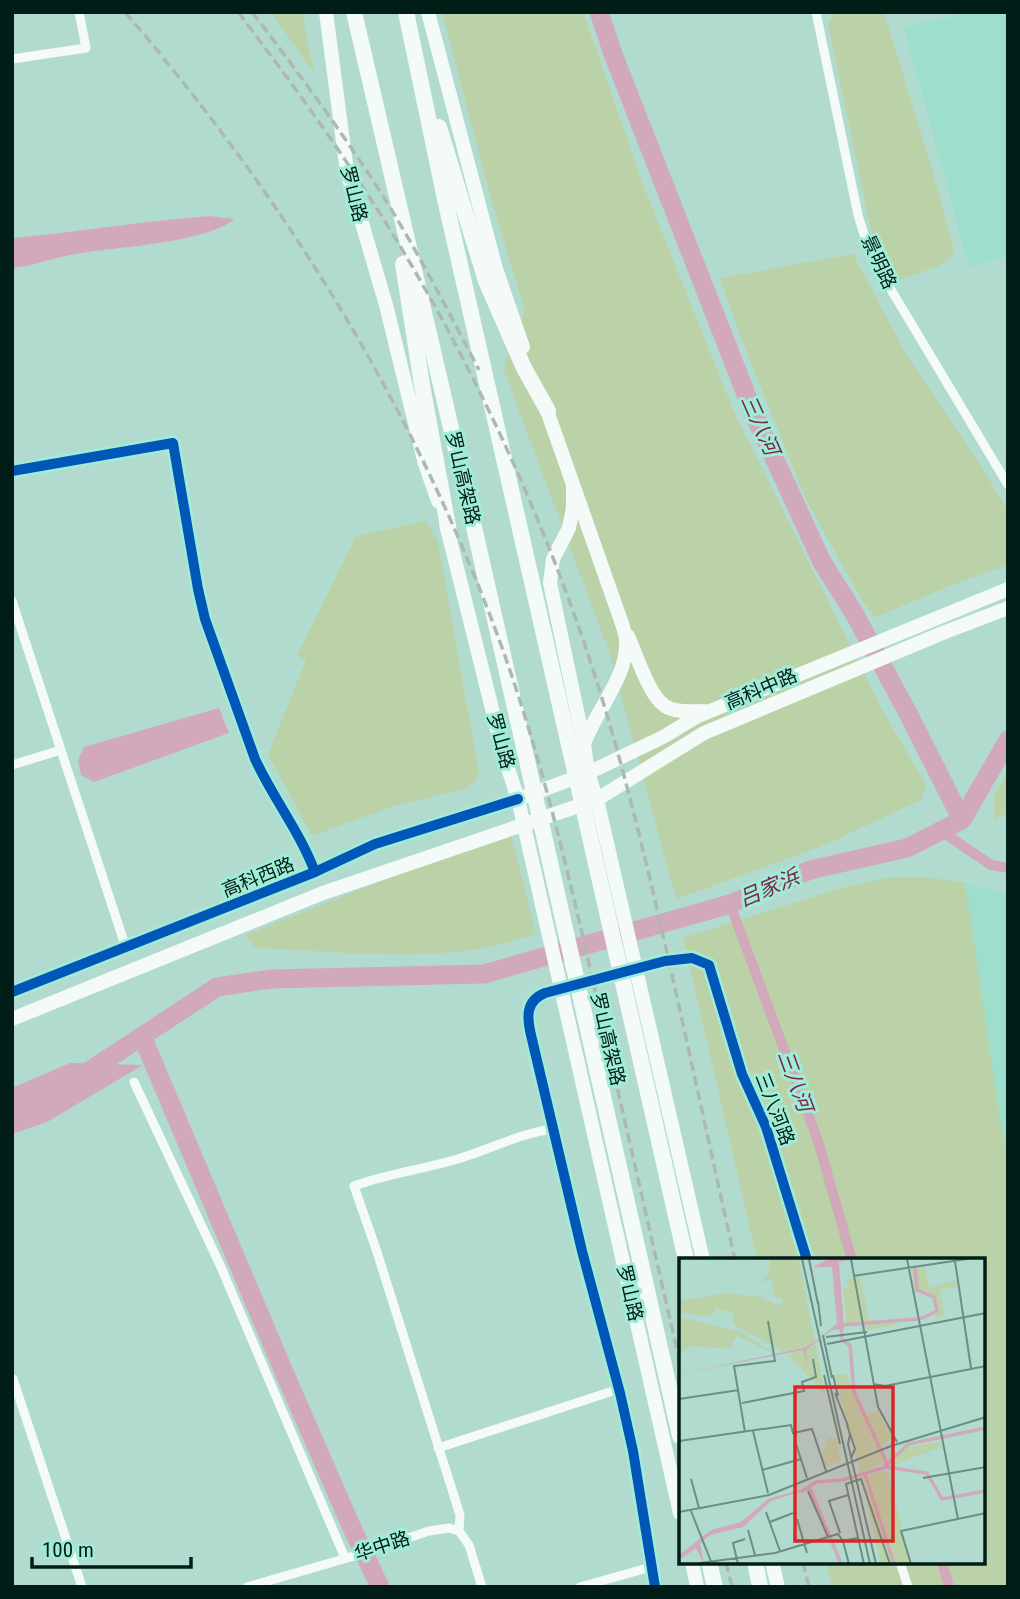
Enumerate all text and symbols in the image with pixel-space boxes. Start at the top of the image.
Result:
street label: 罗山路 [336,164,372,224]
street label: 景明路 [857,231,901,293]
water label: 三八河 [736,391,785,462]
street label: 罗山高架路 [441,429,485,527]
street label: 高科中路 [722,664,800,714]
street label: 罗山路 [483,710,519,772]
street label: 高科西路 [218,852,298,902]
water label: 吕家浜 [735,864,805,911]
street label: 罗山高架路 [586,990,630,1088]
water label: 三八河 [773,1047,818,1118]
street label: 三八河路 [751,1069,799,1149]
inset map [679,1258,985,1564]
street label: 罗山路 [612,1263,648,1323]
scale bar [32,1526,191,1570]
street label: 华中路 [351,1526,413,1566]
text: 100 m [42,1538,94,1562]

